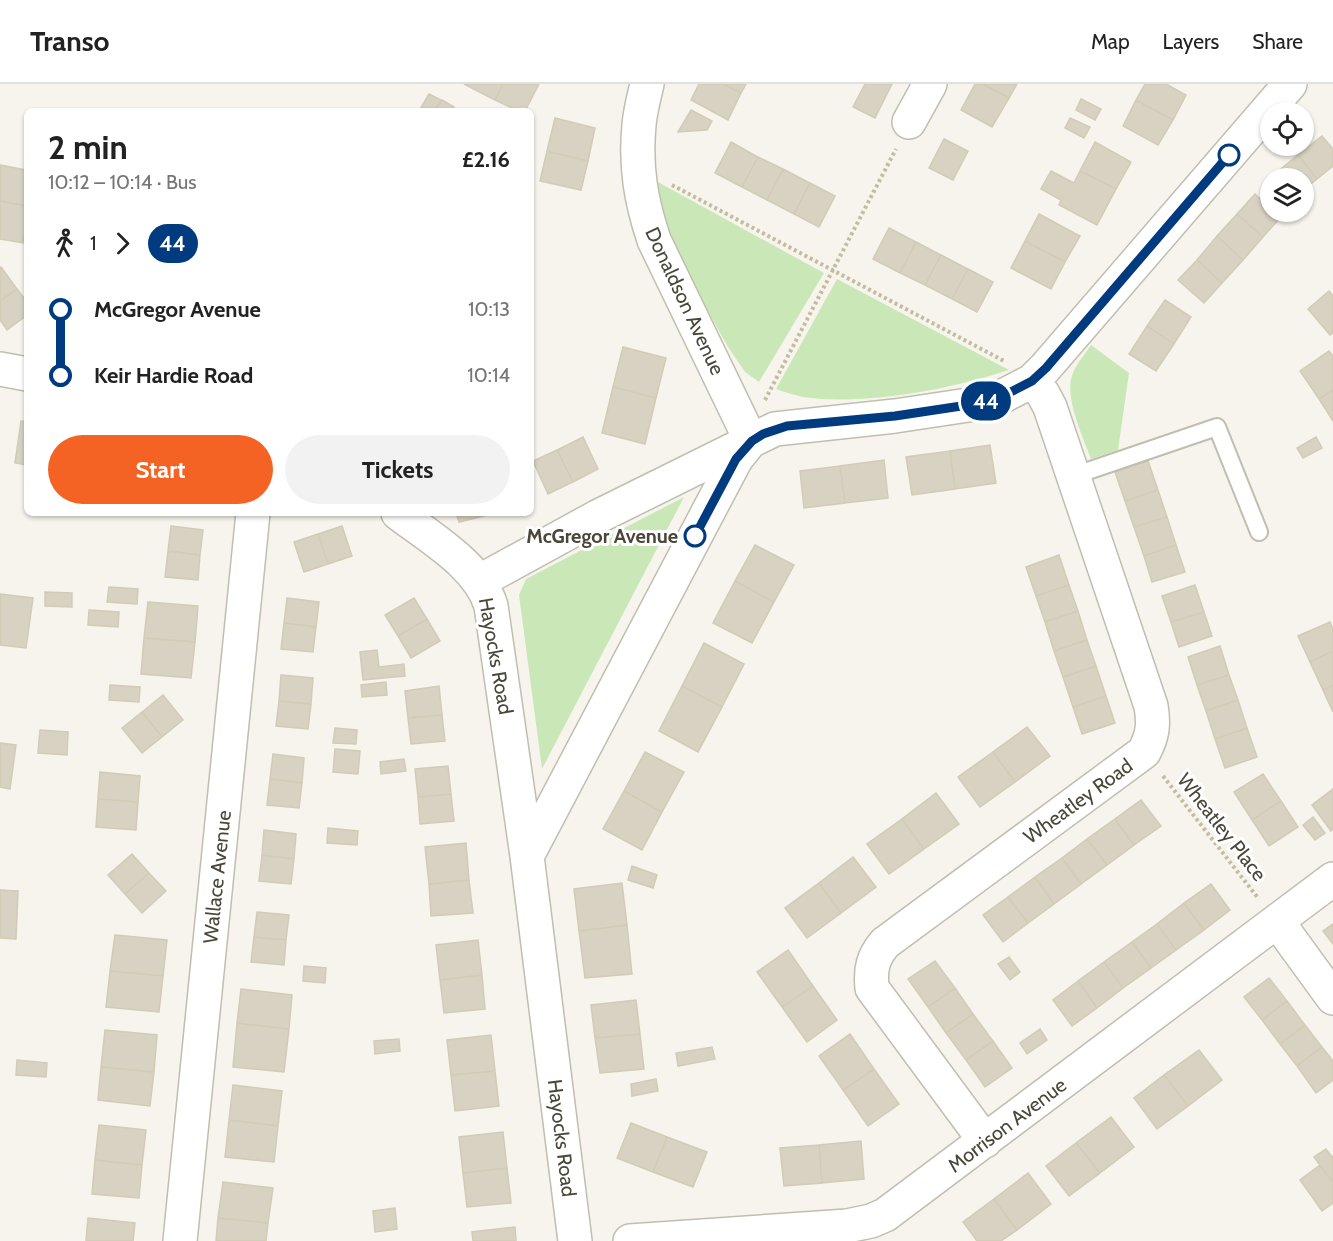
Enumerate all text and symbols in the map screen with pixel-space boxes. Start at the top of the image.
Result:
text: Transo [30,24,109,58]
text: Map [1091,29,1130,54]
text: Layers [1163,29,1219,54]
text: Share [1252,29,1303,54]
map controls [1260,102,1314,222]
button: locate [1260,102,1314,156]
text: 2 min [48,127,128,167]
unlabelled marker [1218,144,1240,166]
text: £2.16 [462,146,510,173]
button: layers [1260,168,1314,222]
text: 10:12 – 10:14 · Bus [48,170,197,194]
street label: Donaldson Avenue [640,223,730,379]
icon: walk [48,227,81,260]
icon: forward [106,227,139,260]
text: 1 [90,231,97,255]
text: 44 [160,231,186,256]
text: McGregor Avenue [94,296,261,323]
text: 10:13 [468,297,510,321]
text: Keir Hardie Road [94,362,253,389]
text: 10:14 [467,363,510,387]
line badge: 44 [959,382,1013,420]
text: 44 [973,389,999,414]
button: Start [48,435,273,504]
button: Tickets [285,435,510,504]
place label: McGregor Avenue [526,524,678,548]
marker: McGregor Avenue [684,525,706,547]
street label: Hayocks Road [474,596,518,716]
street label: Wheatley Road [1019,753,1137,849]
street label: Wheatley Place [1172,768,1272,886]
street label: Wallace Avenue [198,809,236,945]
street label: Morrison Avenue [943,1073,1071,1177]
street label: Hayocks Road [543,1078,581,1198]

